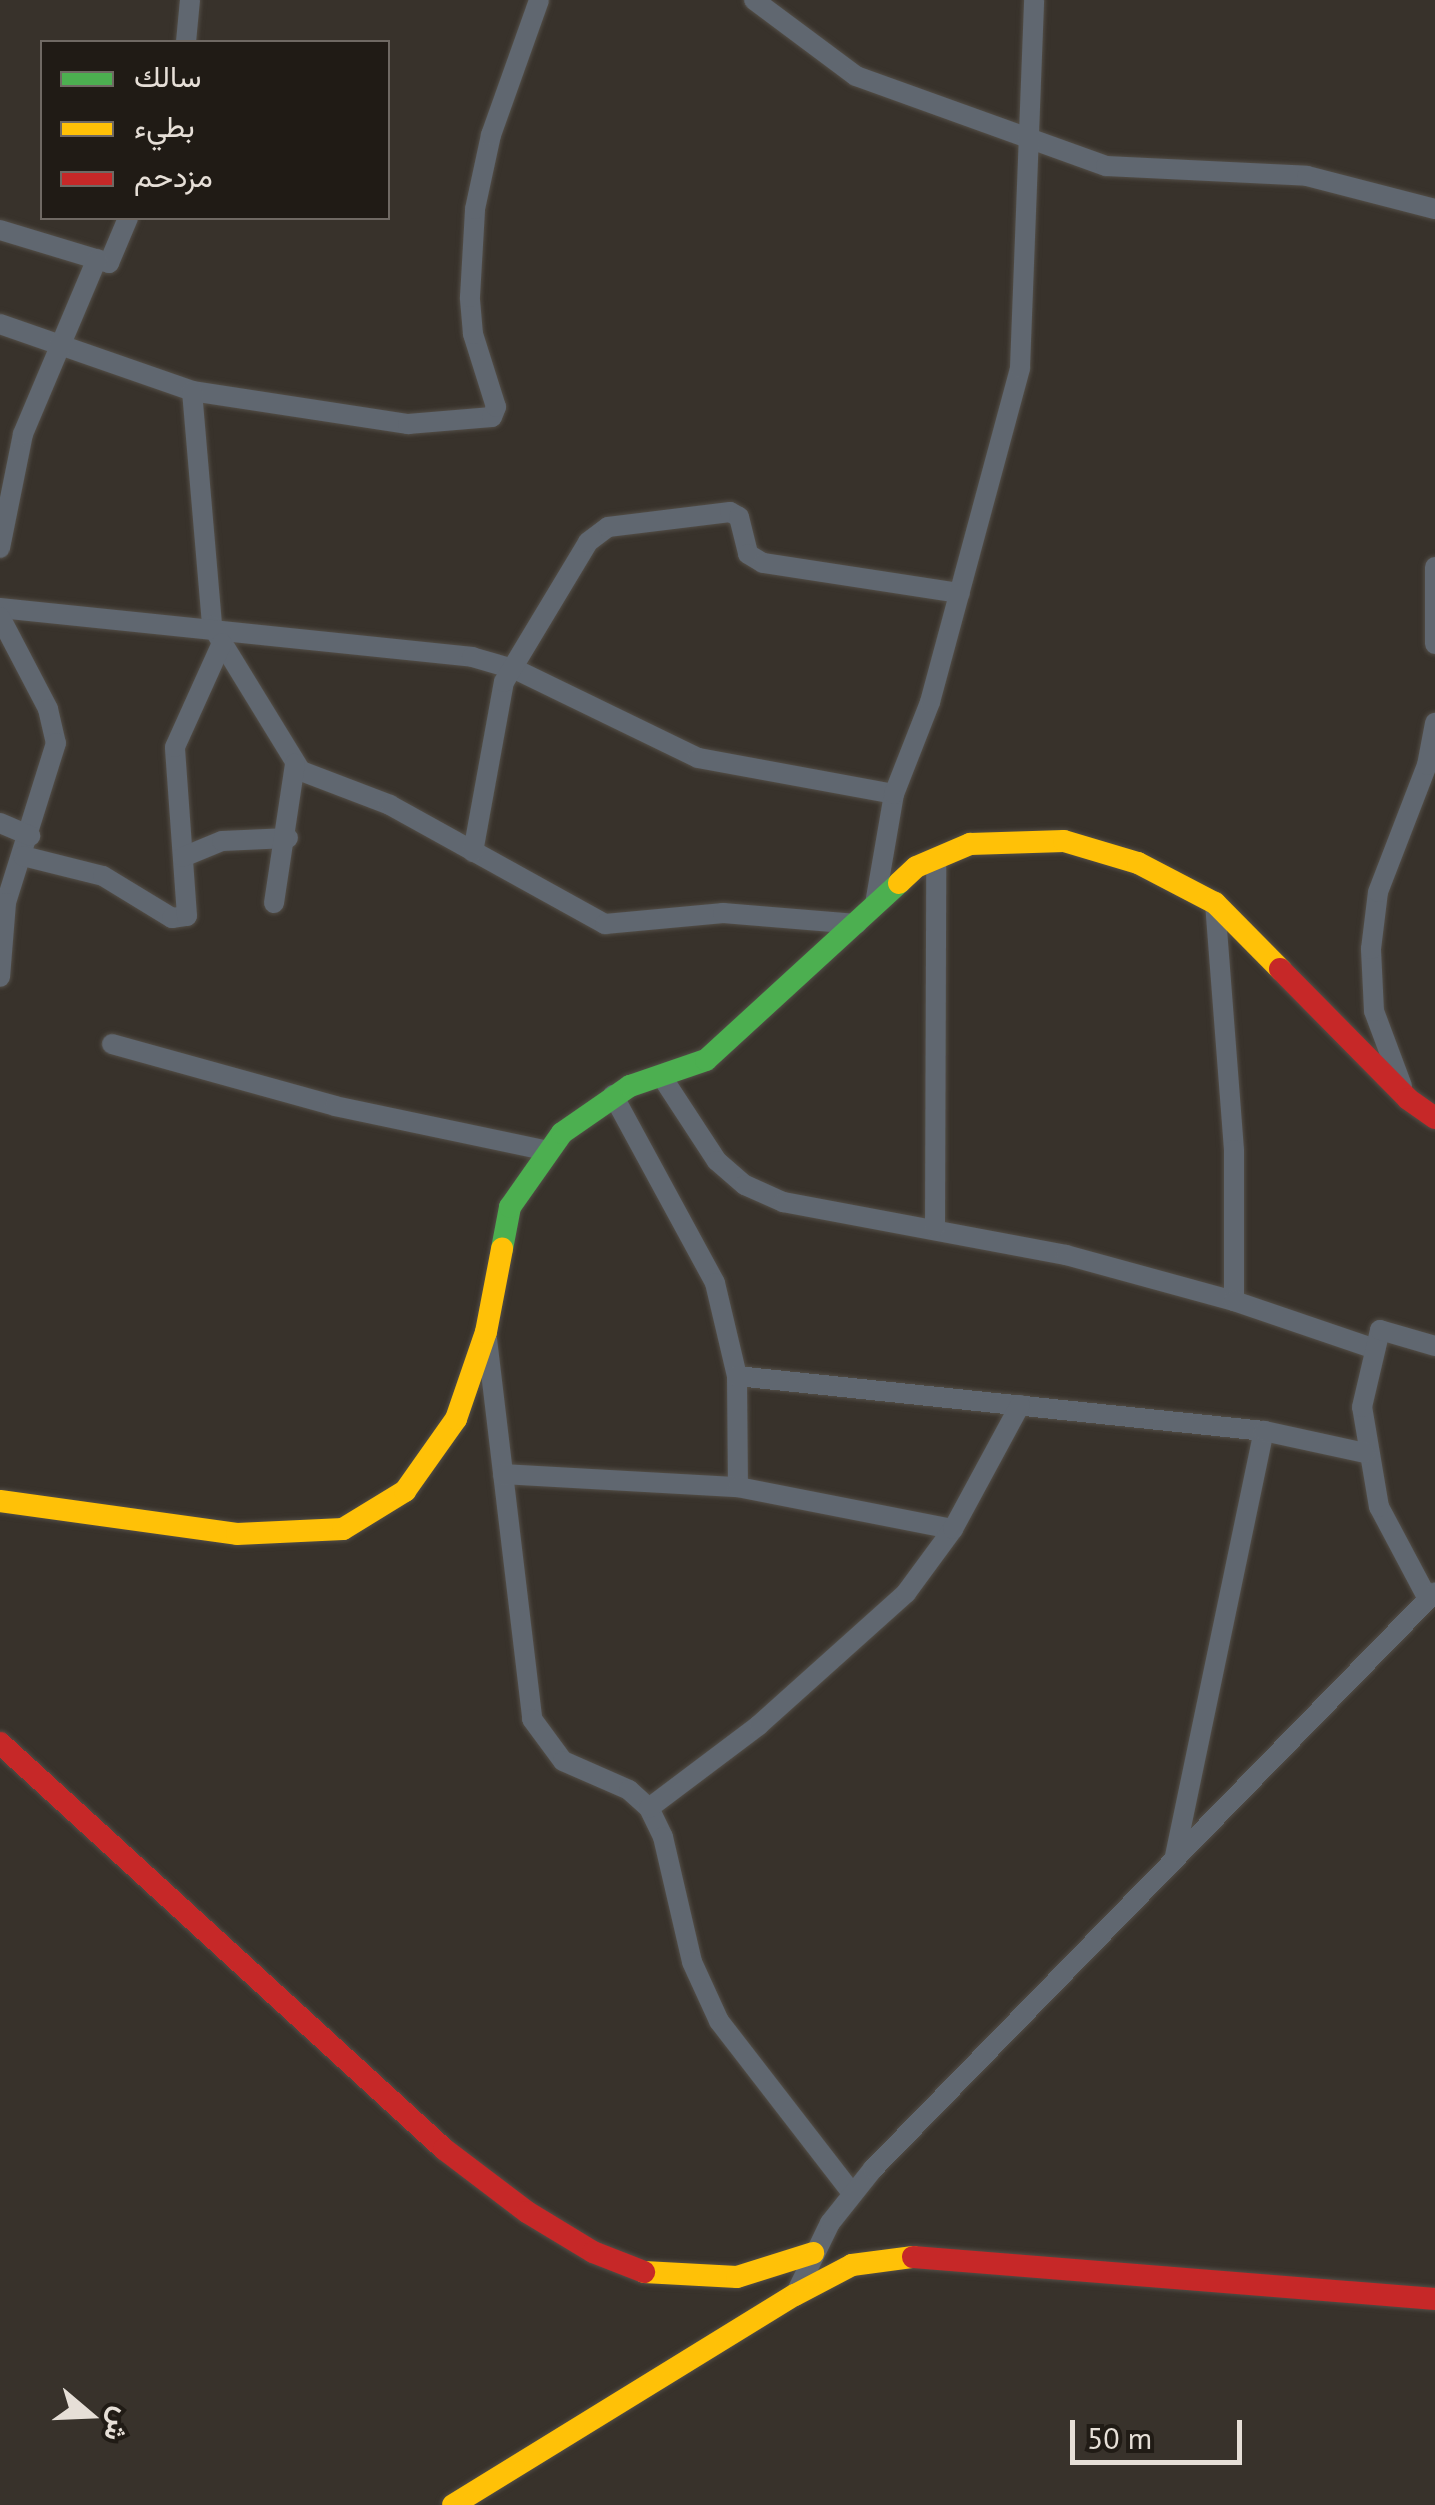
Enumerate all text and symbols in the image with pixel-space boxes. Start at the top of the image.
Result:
legend [40,40,390,220]
text: سالك [134,56,201,95]
text: بطيء [134,106,195,145]
text: مزدحم [134,156,213,195]
north arrow [40,2365,140,2465]
scale bar [1075,2400,1248,2462]
text: ش [96,2403,142,2447]
text: 50 m [1087,2418,1152,2457]

